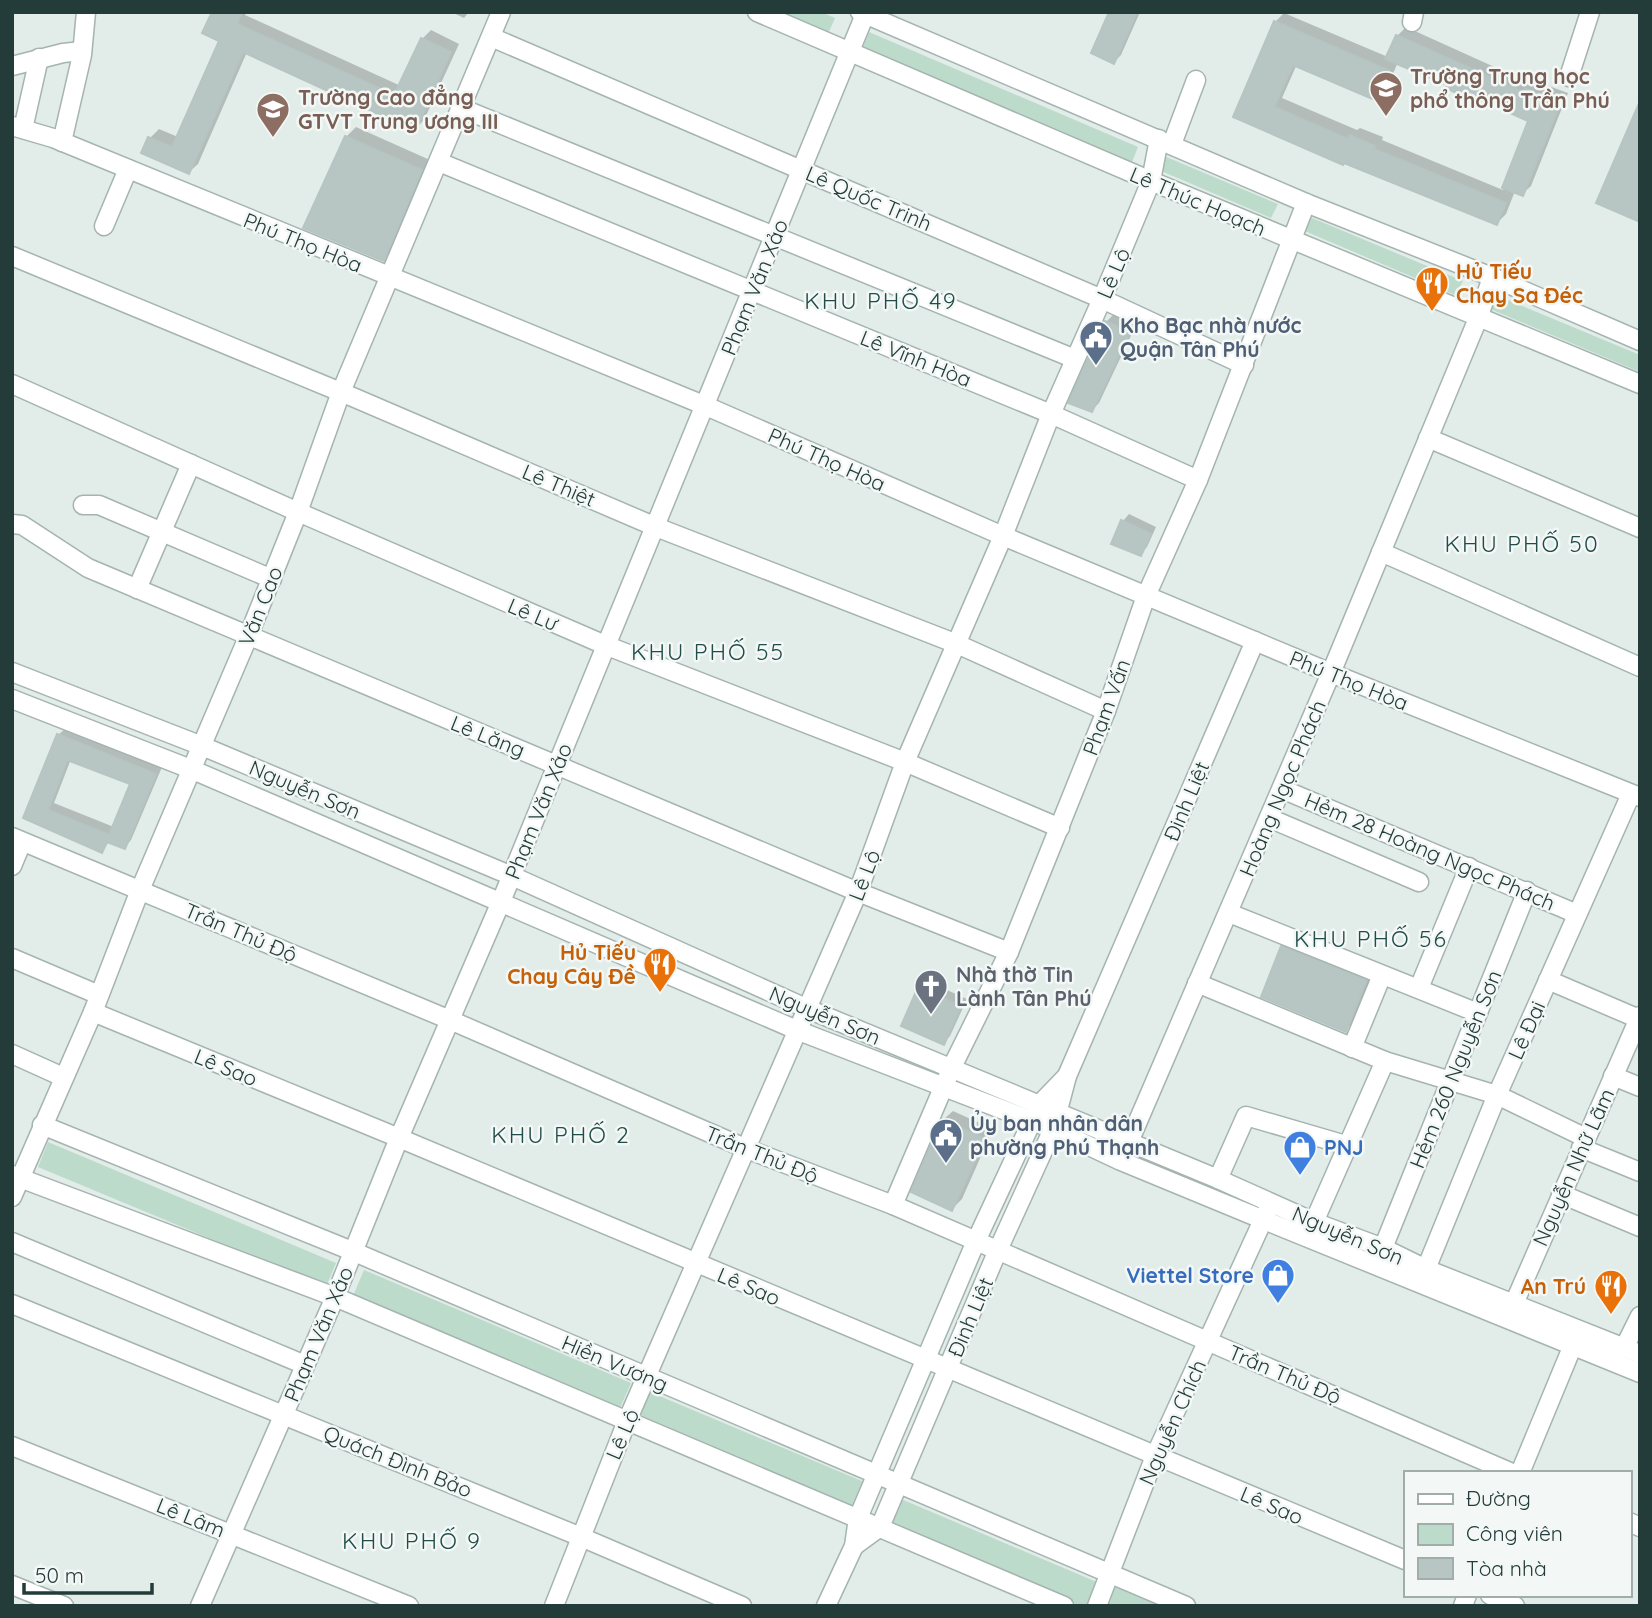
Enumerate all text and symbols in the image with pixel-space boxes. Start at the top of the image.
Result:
place label: Trường Trung học phổ thông Trần Phú [1410,63,1610,113]
school or university icon: Trường Trung học phổ thông Trần Phú [1367,69,1405,118]
place label: Trường Cao đẳng GTVT Trung ương III [298,84,499,134]
school or university icon: Trường Cao đẳng GTVT Trung ương III [254,90,292,139]
street label: Lê Quốc Trinh [802,160,936,236]
street label: Lê Thúc Hoạch [1126,161,1270,241]
street label: Phú Thọ Hòa [240,206,366,278]
street label: Phạm Văn Xảo [715,215,793,359]
street label: Lê Lộ [1091,244,1135,302]
place label: Hủ Tiếu Chay Sa Đéc [1456,258,1583,308]
restaurant icon: Hủ Tiếu Chay Sa Đéc [1413,264,1451,313]
district label: KHU PHỐ 49 [804,286,958,315]
place label: Kho Bạc nhà nước Quận Tân Phú [1120,312,1302,362]
public building icon: Kho Bạc nhà nước Quận Tân Phú [1077,318,1115,367]
street label: Lê Vĩnh Hòa [857,324,975,392]
street label: Phú Thọ Hòa [764,422,890,496]
street label: Lê Thiệt [519,458,599,512]
district label: KHU PHỐ 50 [1444,529,1600,558]
street label: Văn Cao [232,562,288,650]
street label: Lê Lư [504,592,563,637]
district label: KHU PHỐ 55 [631,637,785,666]
street label: Phú Thọ Hòa [1286,644,1412,716]
street label: Phạm Vấn [1077,655,1135,759]
street label: Hoàng Ngọc Phách [1233,696,1331,880]
street label: Lê Lăng [447,709,529,763]
street label: Phạm Văn Xảo [499,739,577,883]
street label: Nguyễn Sơn [245,754,365,824]
street label: Đinh Liệt [1158,757,1214,845]
street label: Hẻm 28 Hoàng Ngọc Phách [1301,786,1559,916]
street label: Lê Lộ [842,846,886,904]
street label: Trần Thủ Độ [181,897,301,967]
district label: KHU PHỐ 56 [1294,924,1448,953]
place label: Hủ Tiếu Chay Cây Đề [507,939,636,989]
restaurant icon: Hủ Tiếu Chay Cây Đề [641,945,679,994]
place label: Nhà thờ Tin Lành Tân Phú [956,961,1092,1011]
street label: Hẻm 260 Nguyễn Sơn [1403,966,1507,1172]
church icon: Nhà thờ Tin Lành Tân Phú [912,967,950,1016]
street label: Nguyễn Sơn [765,980,885,1050]
street label: Lê Đại [1502,997,1550,1063]
street label: Lê Sao [191,1043,261,1091]
street label: Nguyễn Nhữ Lãm [1527,1084,1619,1250]
place label: Ủy ban nhân dân phường Phú Thạnh [970,1110,1159,1160]
public building icon: Ủy ban nhân dân phường Phú Thạnh [927,1116,965,1165]
street label: Trần Thủ Độ [702,1119,822,1189]
district label: KHU PHỐ 2 [491,1120,631,1149]
shop icon: PNJ [1281,1128,1319,1177]
place label: PNJ [1324,1134,1364,1160]
street label: Nguyễn Sơn [1288,1200,1408,1270]
shop icon: Viettel Store [1259,1256,1297,1305]
street label: Lê Sao [714,1261,784,1311]
street label: Phạm Văn Xảo [278,1262,358,1406]
place label: Viettel Store [1126,1262,1254,1288]
restaurant icon: An Trú [1592,1267,1630,1316]
street label: Đinh Liệt [942,1273,998,1361]
place label: An Trú [1521,1273,1586,1299]
street label: Hiền Vương [558,1329,672,1397]
street label: Trần Thủ Độ [1225,1339,1345,1409]
street label: Nguyễn Chích [1133,1355,1211,1489]
street label: Lê Lộ [600,1405,644,1463]
street label: Quách Đình Bảo [320,1419,476,1503]
legend [1404,1471,1631,1597]
street label: Lê Sao [1237,1480,1307,1530]
text: Đường [1466,1485,1531,1511]
street label: Lê Lâm [153,1491,229,1543]
text: Công viên [1466,1520,1563,1546]
district label: KHU PHỐ 9 [342,1526,482,1555]
scale bar [24,1552,152,1596]
text: Tòa nhà [1466,1555,1547,1581]
text: 50 m [35,1562,84,1588]

